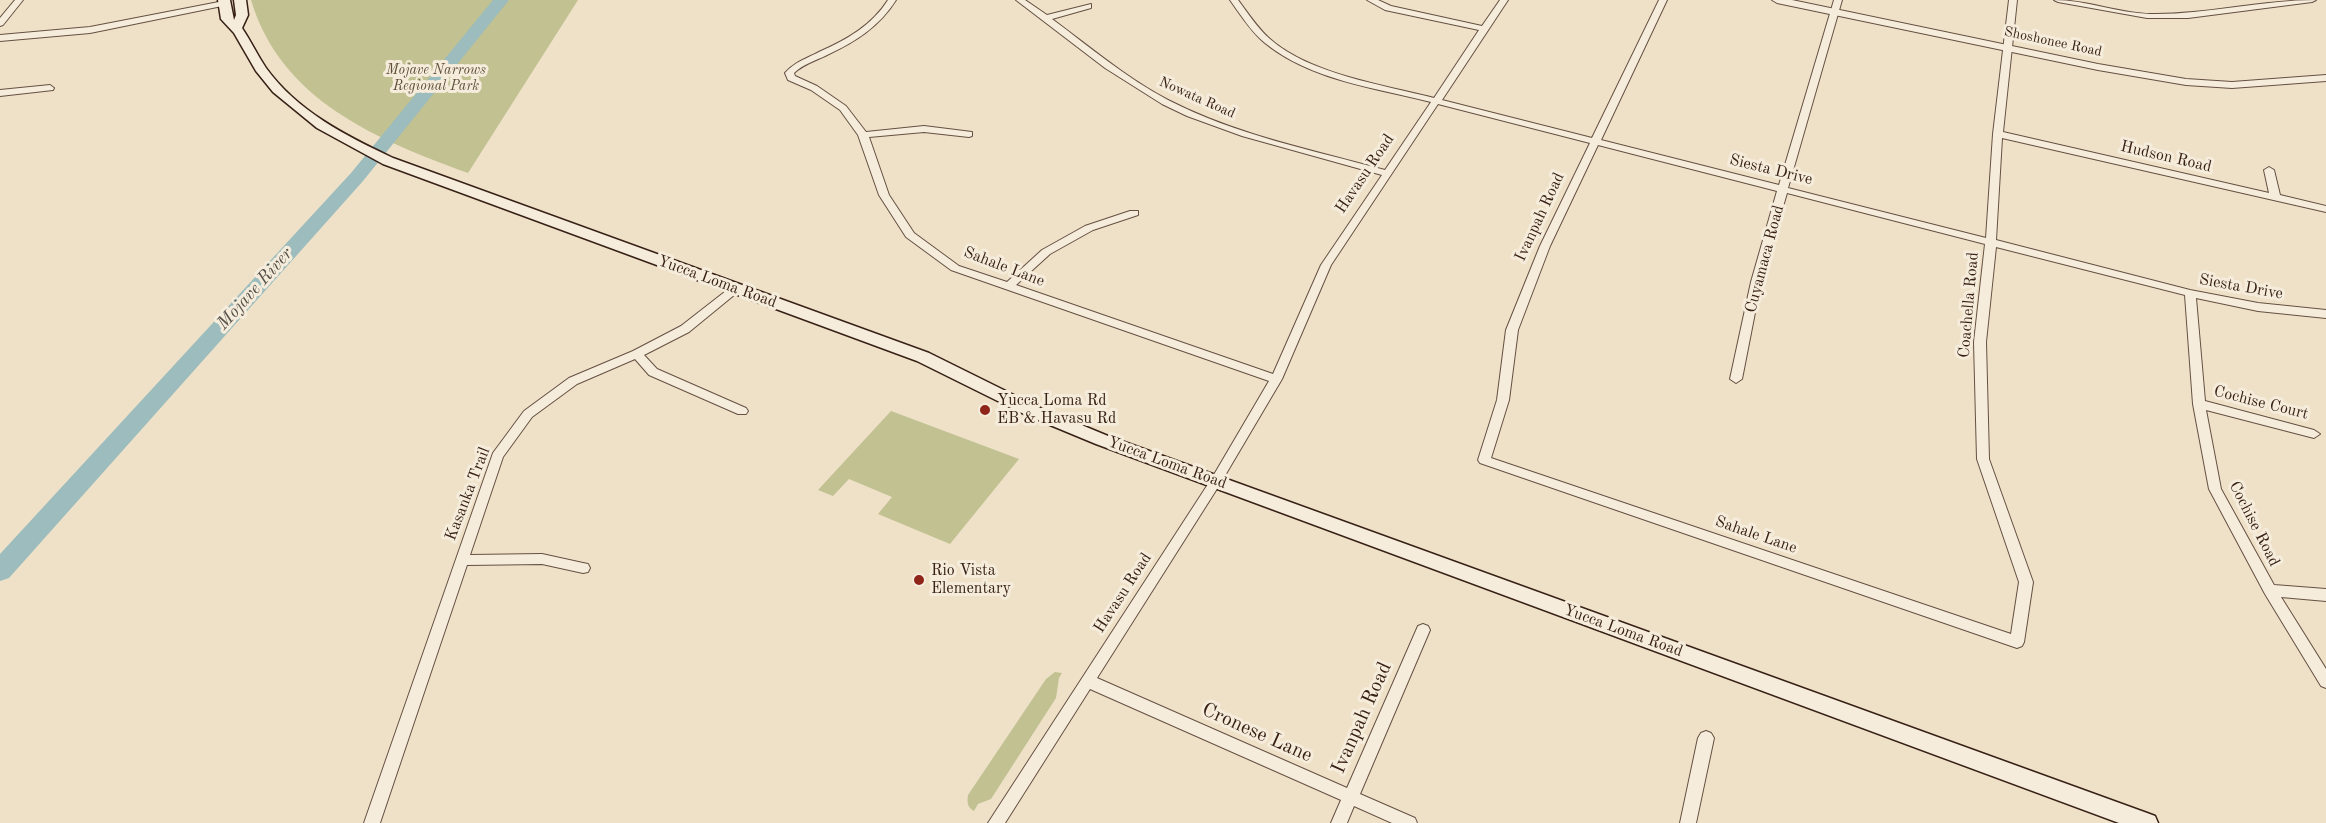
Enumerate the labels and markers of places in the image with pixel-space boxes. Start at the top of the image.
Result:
place label: Yucca Loma Rd EB & Havasu Rd [997,391,1116,429]
marker: Yucca Loma Rd EB & Havasu Rd [978,403,992,417]
place label: Rio Vista Elementary [931,561,1011,599]
marker: Rio Vista Elementary [912,573,926,587]

